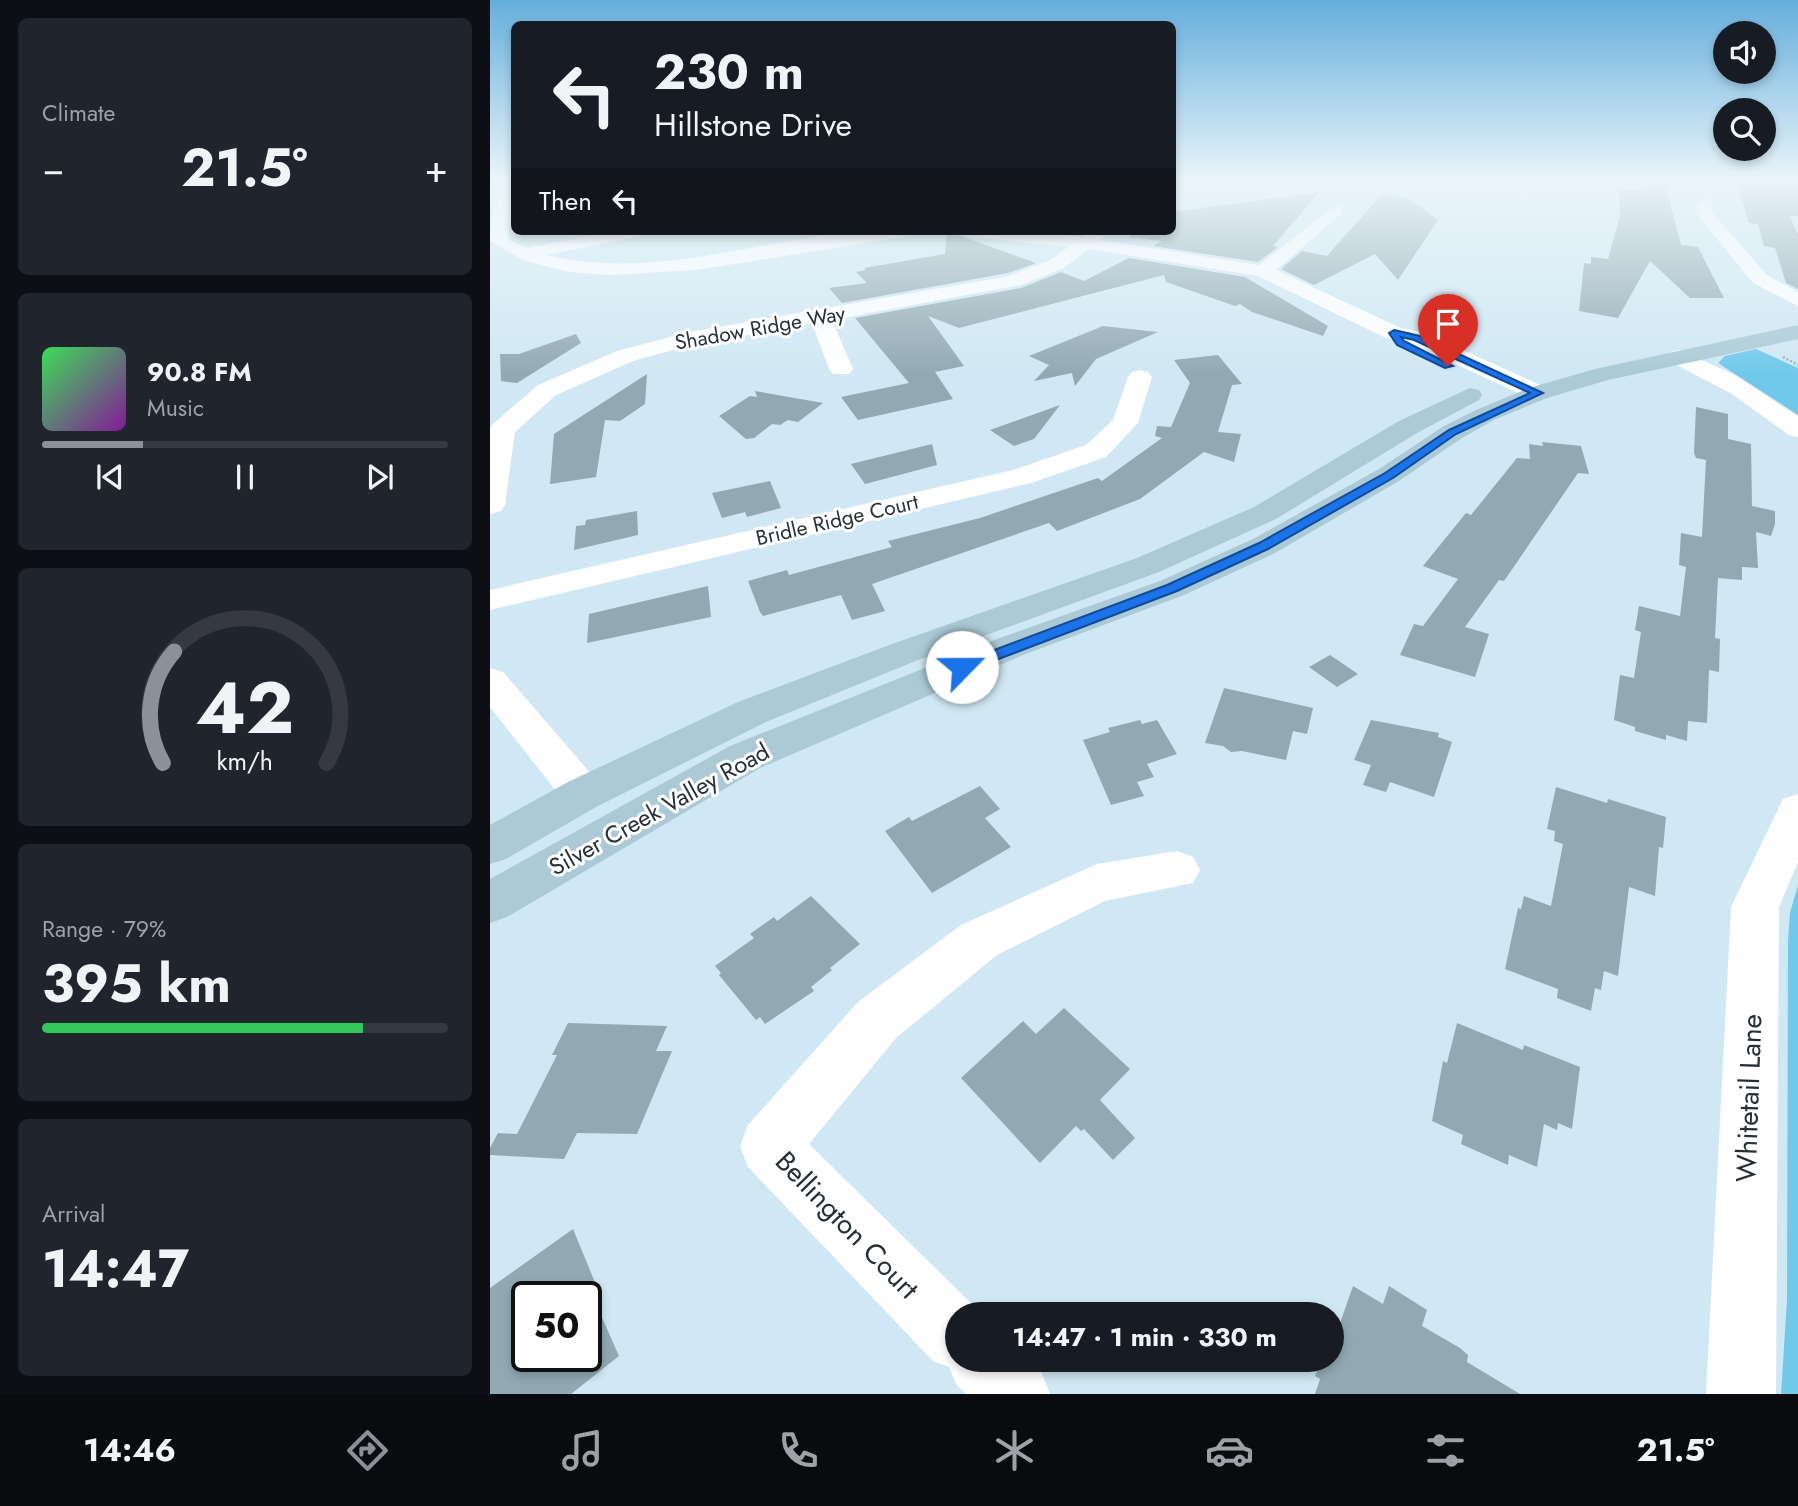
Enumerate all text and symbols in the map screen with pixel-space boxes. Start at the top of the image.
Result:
map controls [1713,21,1776,161]
button: sound [1713,21,1776,84]
text: 230 m [654,37,804,107]
icon: left [539,49,630,140]
text: Climate [42,96,115,130]
button: search [1713,98,1776,161]
text: Hillstone Drive [654,102,852,148]
text: 21.5° [181,130,308,206]
text: − [42,141,64,196]
text: + [425,141,448,196]
text: Then [539,182,592,220]
icon: left [606,182,644,220]
pin [1418,294,1478,366]
street label: Shadow Ridge Way [672,298,848,358]
icon: arrive [1429,305,1467,343]
text: 90.8 FM [147,353,252,391]
text: Music [147,391,204,425]
icon: previous [91,458,129,496]
icon: pause [226,458,264,496]
icon: next [361,458,399,496]
street label: Bridle Ridge Court [753,487,921,553]
position arrow [925,630,999,704]
text: 42 [196,655,294,760]
street label: Silver Creek Valley Road [542,734,776,884]
text: km/h [217,743,273,779]
text: Range · 79% [42,912,166,946]
text: 395 km [42,946,231,1022]
street label: Whitetail Lane [1726,1013,1772,1183]
street label: Bellington Court [766,1142,928,1308]
text: Arrival [42,1197,105,1231]
text: 14:47 [42,1231,189,1307]
speed limit sign: 50 [511,1281,602,1372]
text: 14:47 · 1 min · 330 m [1012,1318,1277,1356]
icon: directions [343,1426,392,1475]
icon: music [558,1426,607,1475]
icon: phone [774,1426,823,1475]
icon: climate [990,1426,1039,1475]
icon: car [1205,1426,1254,1475]
icon: filters [1421,1426,1470,1475]
text: 14:46 [83,1427,176,1473]
text: 21.5° [1637,1427,1715,1473]

